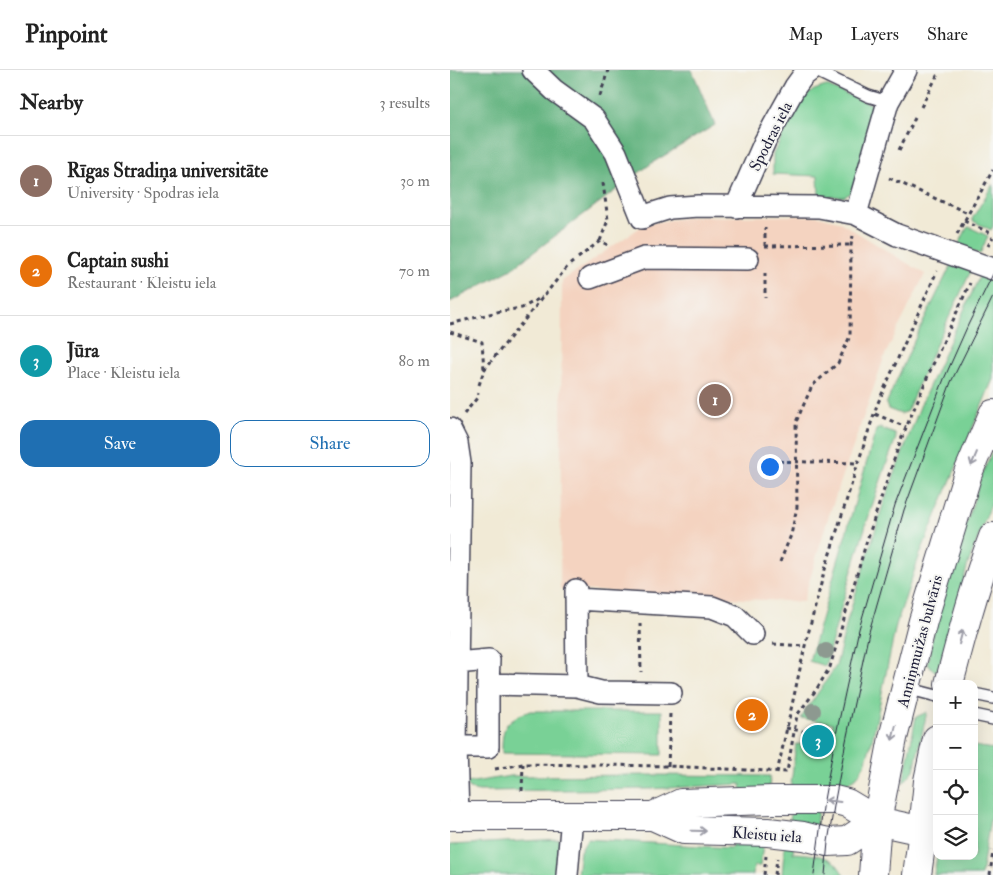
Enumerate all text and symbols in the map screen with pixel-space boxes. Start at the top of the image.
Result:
text: Pinpoint [25,19,108,50]
text: Map [789,23,823,46]
text: Layers [851,23,899,46]
text: Share [927,23,968,46]
text: Nearby [20,89,83,116]
text: 3 results [379,93,430,113]
street label: Spodras iela [745,98,798,175]
text: Rīgas Stradiņa universitāte [67,159,268,183]
text: 1 [33,171,39,191]
text: 30 m [400,171,430,191]
text: University · Spodras iela [67,183,219,203]
text: Captain sushi [67,249,169,273]
text: 2 [32,261,40,281]
text: 70 m [399,261,430,281]
text: Restaurant · Kleistu iela [67,273,216,293]
text: Jūra [67,339,99,363]
text: 3 [33,351,39,371]
text: 80 m [399,351,430,371]
text: Place · Kleistu iela [67,363,180,383]
pin: 1 [699,381,731,419]
button: Save [20,420,220,467]
button: Share [230,420,430,467]
one-way arrow [969,451,978,466]
your location [757,454,783,480]
street label: Anniņmuižas bulvāris [892,573,947,711]
one-way arrow [957,629,967,645]
map controls [933,680,978,860]
button: + [933,680,978,725]
pin: 2 [736,696,768,734]
pin: 3 [802,722,834,760]
one-way arrow [889,724,899,740]
button: − [933,725,978,770]
button: locate [933,770,978,815]
one-way arrow [826,796,842,806]
button: layers [933,815,978,860]
street label: Kleistu iela [731,823,803,847]
one-way arrow [690,826,706,835]

